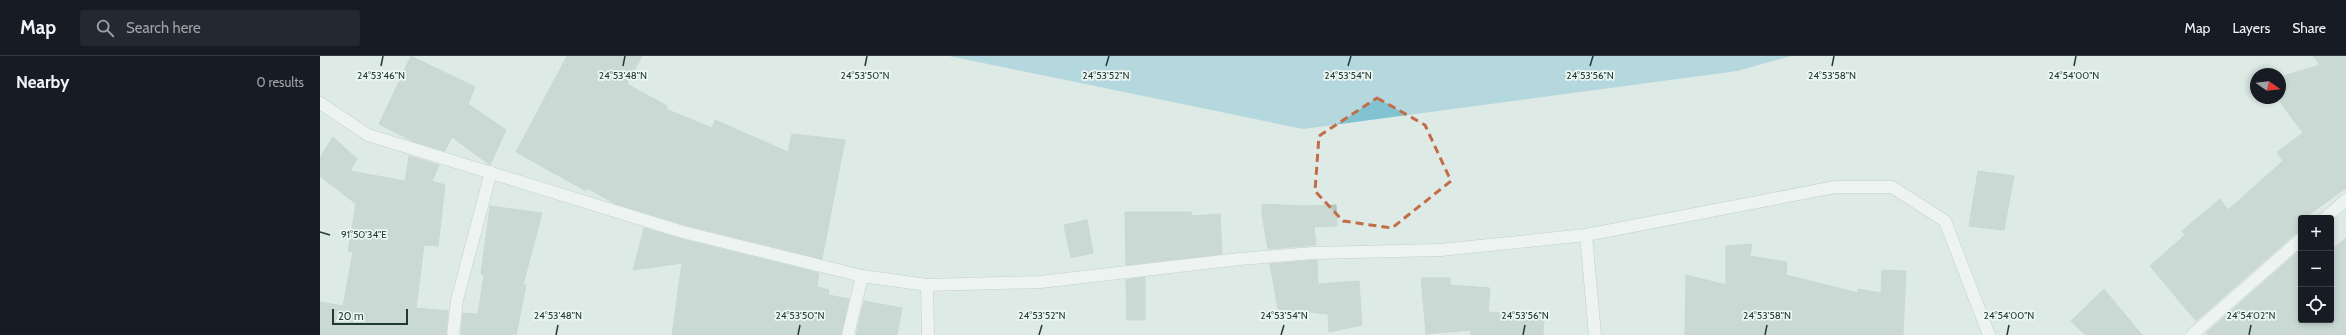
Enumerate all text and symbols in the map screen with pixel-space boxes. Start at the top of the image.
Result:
search box [80,10,360,46]
text: Map [20,16,56,39]
icon: search [94,17,116,39]
text: Search here [126,19,201,37]
text: Map [2185,19,2210,37]
text: Layers [2232,19,2270,37]
text: Share [2292,19,2326,37]
north arrow [2250,68,2286,104]
text: 24°53'46"N [357,69,405,82]
text: 24°53'48"N [599,69,647,82]
text: 24°53'50"N [840,69,890,82]
text: 24°53'52"N [1082,69,1130,82]
text: 24°53'54"N [1324,69,1372,82]
text: 24°53'56"N [1566,69,1614,82]
text: 24°53'58"N [1808,69,1856,82]
text: 24°54'00"N [2049,69,2099,82]
text: Nearby [16,72,69,92]
text: 0 results [256,74,304,90]
map controls [2298,215,2334,323]
button: + [2298,215,2334,251]
text: 91°50'34"E [341,228,387,241]
button: − [2298,251,2334,287]
button: locate [2298,287,2334,323]
scale bar [332,307,408,326]
text: 20 m [338,309,364,323]
text: 24°53'48"N [534,309,582,322]
text: 24°53'50"N [775,309,825,322]
text: 24°53'52"N [1018,309,1066,322]
text: 24°53'54"N [1260,309,1308,322]
text: 24°53'56"N [1501,309,1549,322]
text: 24°53'58"N [1743,309,1791,322]
text: 24°54'00"N [1984,309,2034,322]
text: 24°54'02"N [2226,309,2276,322]

